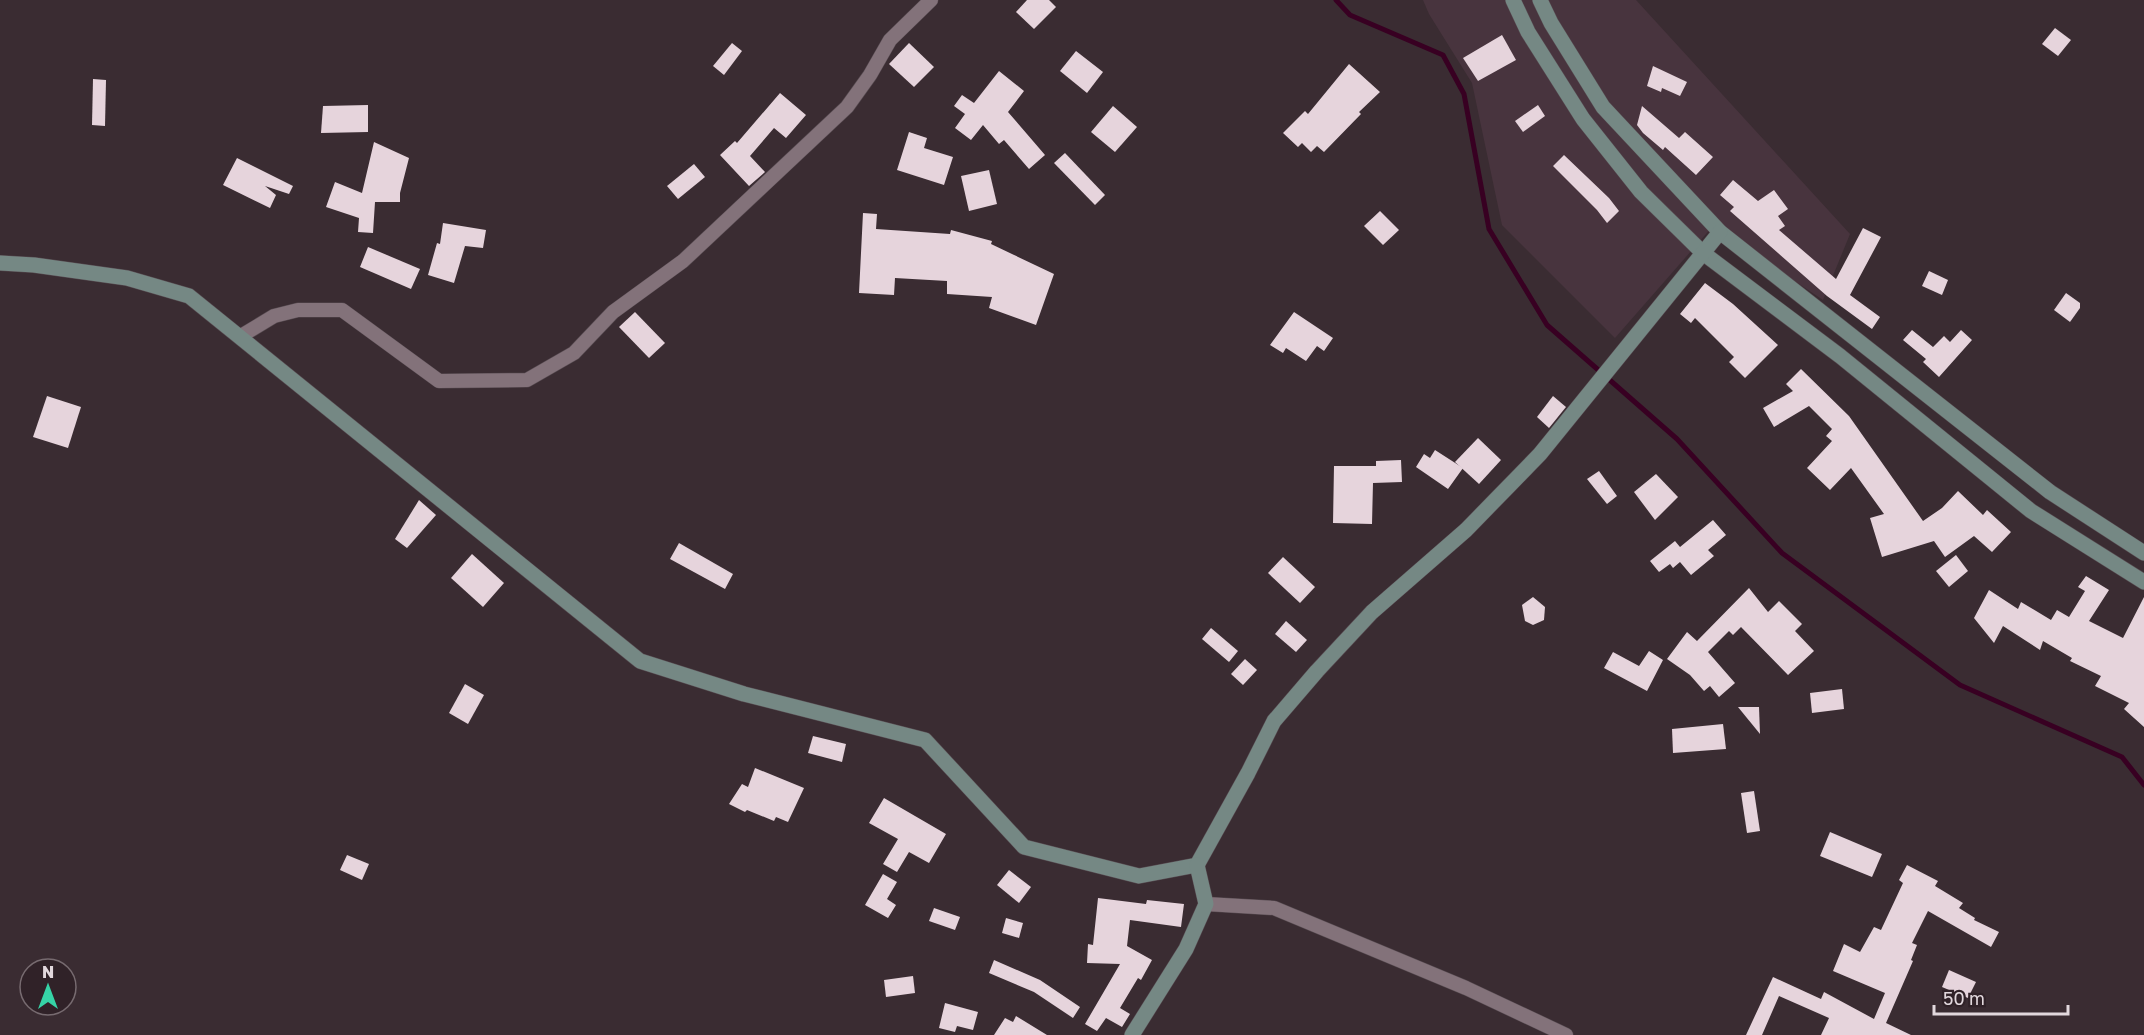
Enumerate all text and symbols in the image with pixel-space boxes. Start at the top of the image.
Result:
north arrow [18,957,78,1017]
text: N [42,962,54,982]
scale bar [1934,978,2068,1016]
text: 50 m [1943,987,1985,1009]

